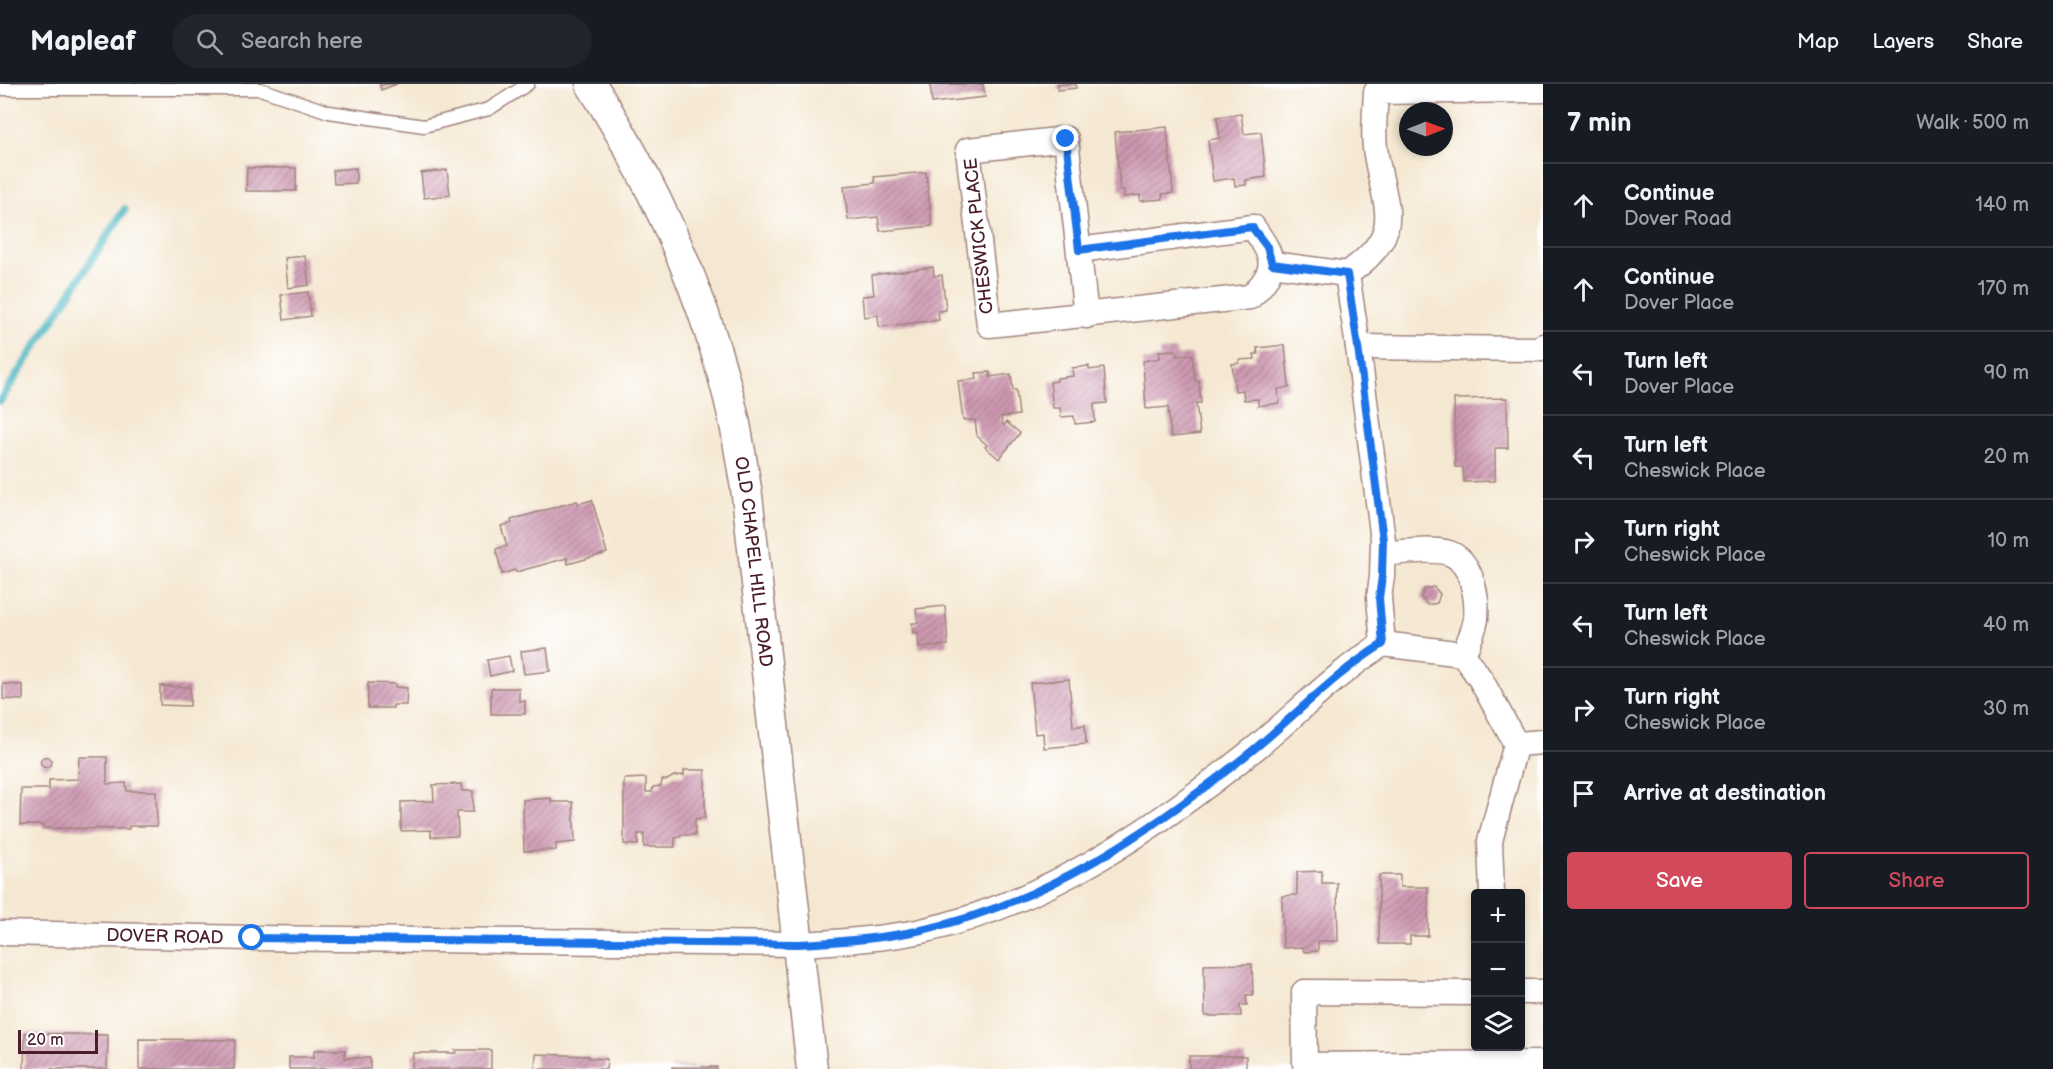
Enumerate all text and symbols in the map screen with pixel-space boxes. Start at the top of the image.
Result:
search box [172,14,592,68]
text: Mapleaf [30,25,136,58]
icon: search [193,25,226,58]
text: Search here [241,28,363,55]
text: Map [1797,29,1839,54]
text: Layers [1872,29,1934,54]
text: Share [1967,29,2023,54]
north arrow [1399,102,1453,156]
text: 7 min [1567,108,1631,139]
text: Walk · 500 m [1916,111,2029,135]
route end [1052,125,1078,151]
street label: CHESWICK PLACE [960,157,998,315]
text: Continue [1624,180,1714,207]
icon: ahead [1567,189,1600,222]
text: 140 m [1975,193,2029,217]
text: Dover Road [1624,207,1732,231]
text: Continue [1624,264,1714,291]
icon: ahead [1567,273,1600,306]
text: 170 m [1978,277,2029,301]
text: Dover Place [1624,291,1734,315]
text: Turn left [1624,348,1708,375]
icon: left [1567,357,1600,390]
text: 90 m [1984,361,2029,385]
text: Dover Place [1624,375,1734,399]
text: Turn left [1624,432,1708,459]
icon: left [1567,441,1600,474]
text: 20 m [1984,445,2029,469]
street label: OLD CHAPEL HILL ROAD [730,455,777,668]
text: Cheswick Place [1624,459,1766,483]
text: Turn right [1624,516,1720,543]
icon: right [1567,525,1600,558]
text: 10 m [1988,529,2029,553]
text: Cheswick Place [1624,543,1766,567]
text: Turn left [1624,600,1708,627]
icon: left [1567,609,1600,642]
text: 40 m [1983,613,2029,637]
text: Cheswick Place [1624,627,1766,651]
text: Turn right [1624,684,1720,711]
icon: right [1567,693,1600,726]
text: 30 m [1983,697,2029,721]
text: Cheswick Place [1624,711,1766,735]
icon: arrive [1567,777,1600,810]
text: Arrive at destination [1624,780,1826,807]
button: Save [1567,852,1792,909]
button: Share [1804,852,2029,909]
map controls [1471,889,1525,1051]
button: + [1471,889,1525,943]
route start [238,924,264,950]
street label: DOVER ROAD [106,925,224,948]
button: − [1471,943,1525,997]
button: layers [1471,997,1525,1051]
scale bar [18,1027,98,1054]
text: 20 m [27,1031,63,1050]

